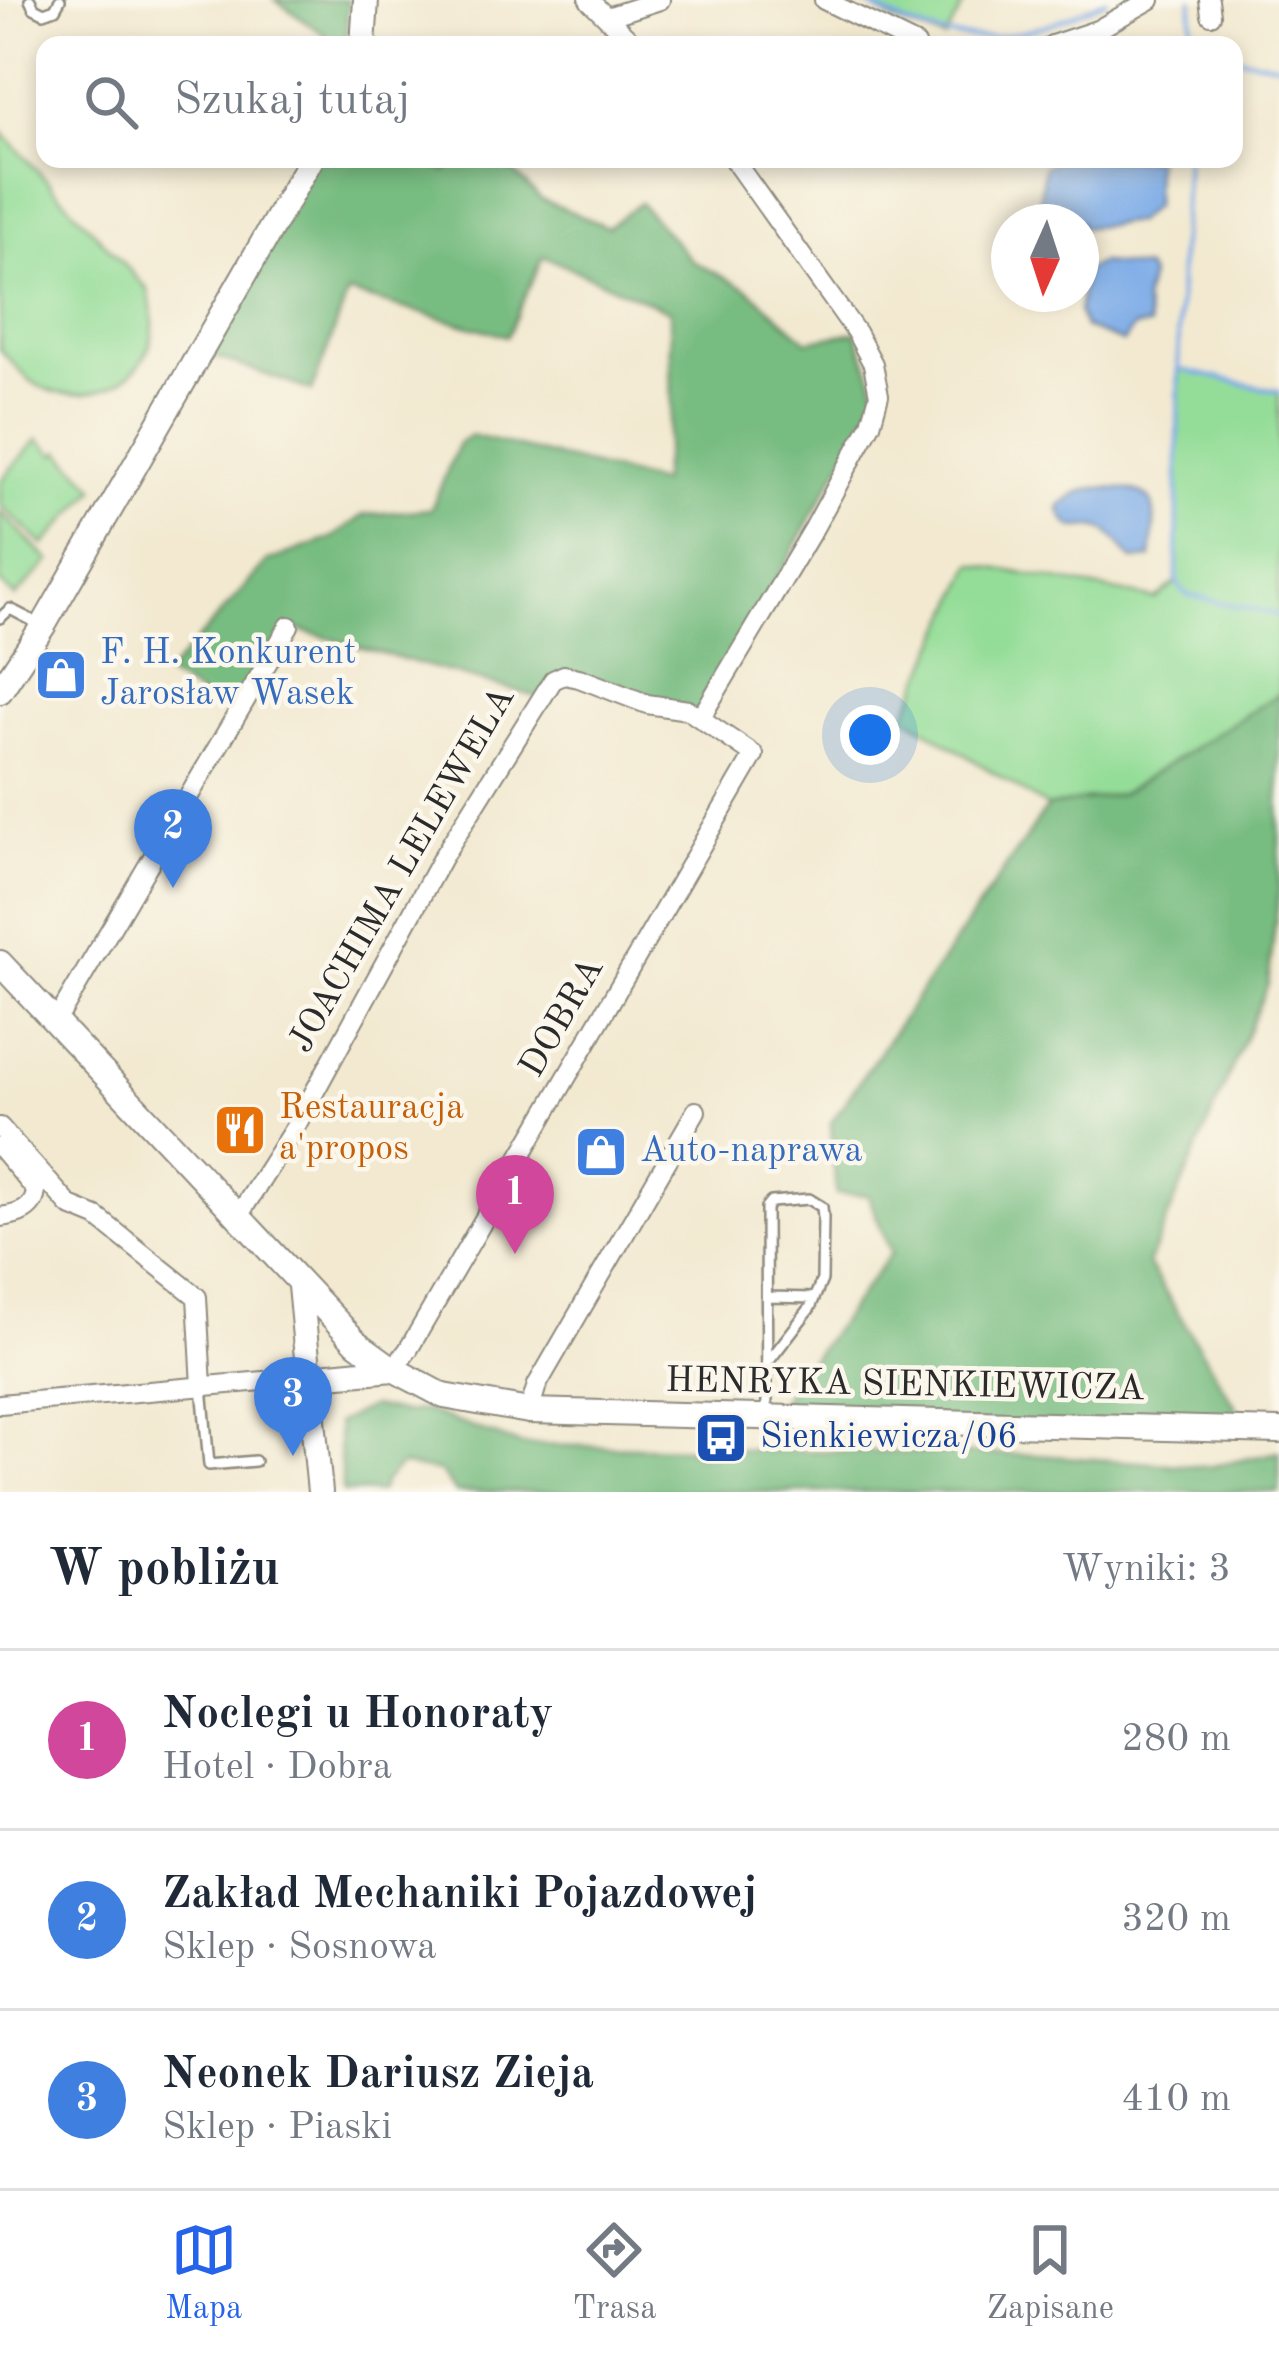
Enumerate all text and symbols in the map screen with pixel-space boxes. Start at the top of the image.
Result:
search box [36,36,1243,168]
icon: search [78,69,144,135]
text: Szukaj tutaj [174,79,411,124]
north arrow [991,204,1099,312]
place label: F. H. Konkurent Jarosław Wasek [100,636,356,713]
shop icon: F. H. Konkurent Jarosław Wasek [33,647,89,703]
street label: JOACHIMA LELEWELA [284,681,522,1059]
your location [840,705,900,765]
pin: 2 [134,789,212,888]
street label: DOBRA [515,952,611,1084]
place label: Restauracja a'propos [279,1091,464,1168]
restaurant icon: Restauracja a'propos [212,1102,268,1158]
shop icon: Auto-naprawa [573,1124,629,1180]
place label: Auto-naprawa [640,1134,863,1170]
pin: 1 [476,1155,554,1254]
pin: 3 [254,1357,332,1456]
street label: HENRYKA SIENKIEWICZA [665,1364,1145,1408]
bus stop icon: Sienkiewicza/06 [693,1410,749,1466]
place label: Sienkiewicza/06 [760,1420,1018,1456]
text: W pobliżu [48,1545,280,1596]
text: Wyniki: 3 [1062,1550,1231,1589]
text: Noclegi u Honoraty [162,1693,553,1738]
text: 1 [76,1720,98,1759]
text: 280 m [1121,1720,1231,1759]
text: Hotel · Dobra [162,1748,392,1787]
text: Zakład Mechaniki Pojazdowej [162,1873,757,1918]
text: 2 [76,1900,98,1939]
text: 320 m [1121,1900,1231,1939]
text: Sklep · Sosnowa [162,1928,436,1967]
text: Neonek Dariusz Zieja [162,2053,594,2098]
text: 3 [76,2080,98,2119]
text: 410 m [1121,2080,1231,2119]
text: Sklep · Piaski [162,2108,392,2147]
tab: Mapa [165,2217,242,2330]
tab: Trasa [572,2217,656,2330]
tab: Zapisane [987,2217,1114,2330]

